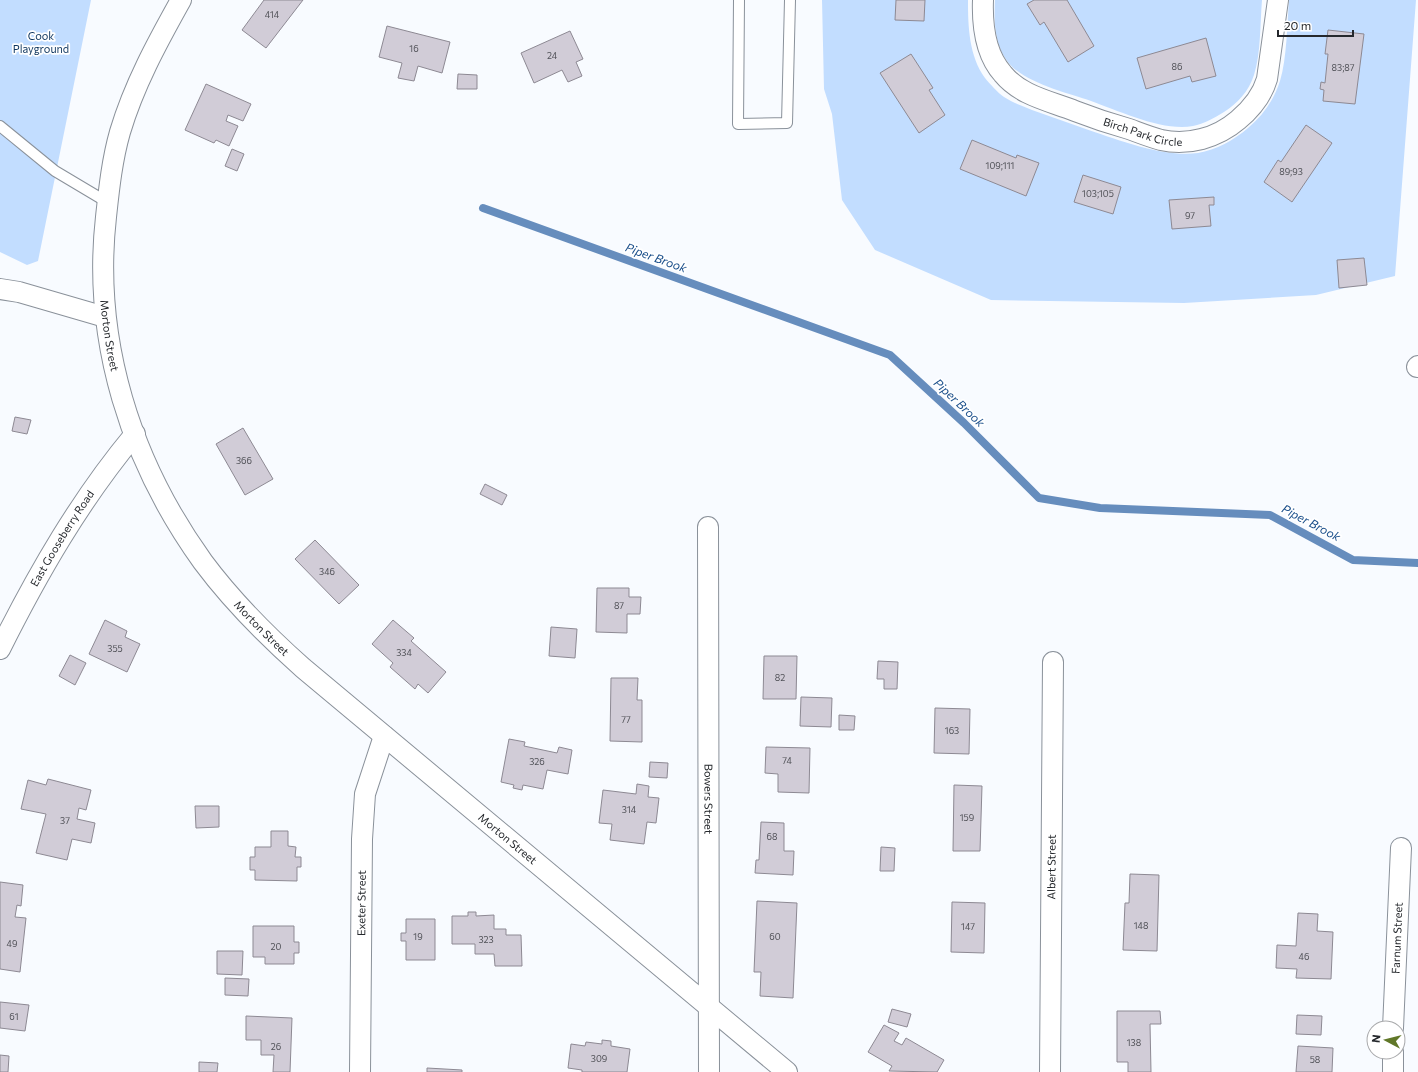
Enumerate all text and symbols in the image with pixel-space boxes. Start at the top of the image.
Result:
house number: 414 [265,9,280,20]
scale bar [1278,12,1353,38]
text: 20 m [1284,18,1311,32]
park label: Cook Playground [13,29,69,55]
house number: 16 [409,43,419,54]
house number: 24 [547,50,558,61]
house number: 86 [1172,61,1182,72]
house number: 83;87 [1332,62,1355,73]
street label: Birch Park Circle [1102,115,1183,148]
house number: 109;111 [986,160,1014,171]
house number: 89;93 [1279,166,1303,177]
house number: 103;105 [1082,188,1114,199]
house number: 97 [1185,210,1195,221]
water label: Piper Brook [624,239,689,275]
street label: Morton Street [98,299,122,373]
water label: Piper Brook [931,375,988,430]
house number: 366 [236,455,252,466]
street label: East Gooseberry Road [27,487,96,588]
water label: Piper Brook [1280,501,1344,544]
house number: 346 [319,566,335,577]
street label: Morton Street [232,598,292,658]
house number: 87 [614,600,624,611]
house number: 355 [107,643,123,654]
house number: 334 [396,647,412,658]
house number: 82 [775,672,785,683]
house number: 77 [621,714,631,725]
house number: 163 [945,725,959,736]
house number: 74 [782,755,792,766]
house number: 326 [529,756,545,767]
street label: Bowers Street [702,764,716,835]
house number: 314 [622,804,637,815]
street label: Morton Street [476,810,540,867]
house number: 159 [960,812,974,823]
house number: 37 [60,815,70,826]
house number: 68 [767,831,777,842]
street label: Albert Street [1044,834,1058,899]
street label: Exeter Street [354,870,368,936]
street label: Farnum Street [1388,902,1405,974]
house number: 148 [1134,920,1148,931]
house number: 147 [961,921,975,932]
house number: 19 [413,931,423,942]
house number: 60 [769,931,781,942]
house number: 323 [478,934,494,945]
house number: 49 [7,938,17,949]
house number: 20 [271,941,282,952]
house number: 46 [1299,951,1309,962]
house number: 61 [9,1011,19,1022]
north arrow [1366,1020,1406,1060]
text: N [1369,1034,1383,1044]
house number: 138 [1127,1037,1141,1048]
house number: 26 [271,1041,281,1052]
house number: 309 [591,1053,607,1064]
house number: 58 [1310,1054,1320,1065]

